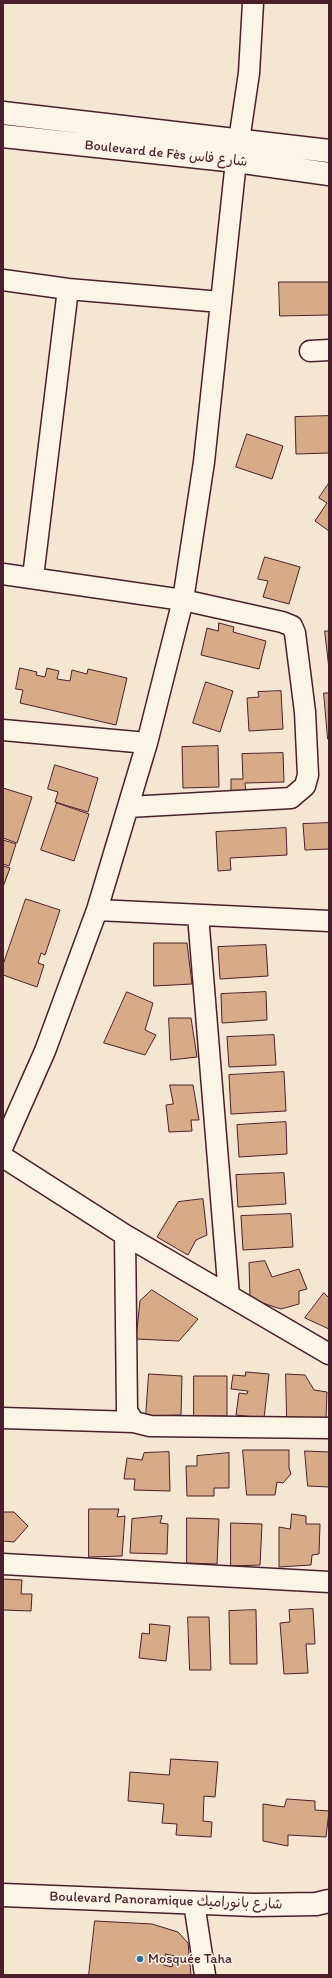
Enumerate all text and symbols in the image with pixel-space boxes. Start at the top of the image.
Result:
street label: Boulevard de Fès شارع فاس [84,137,248,171]
street label: Boulevard Panoramique شارع بانوراميك [49,1889,283,1913]
place label: Mosquée Taha [148,1951,232,1967]
marker: Mosquée Taha [135,1954,145,1964]

